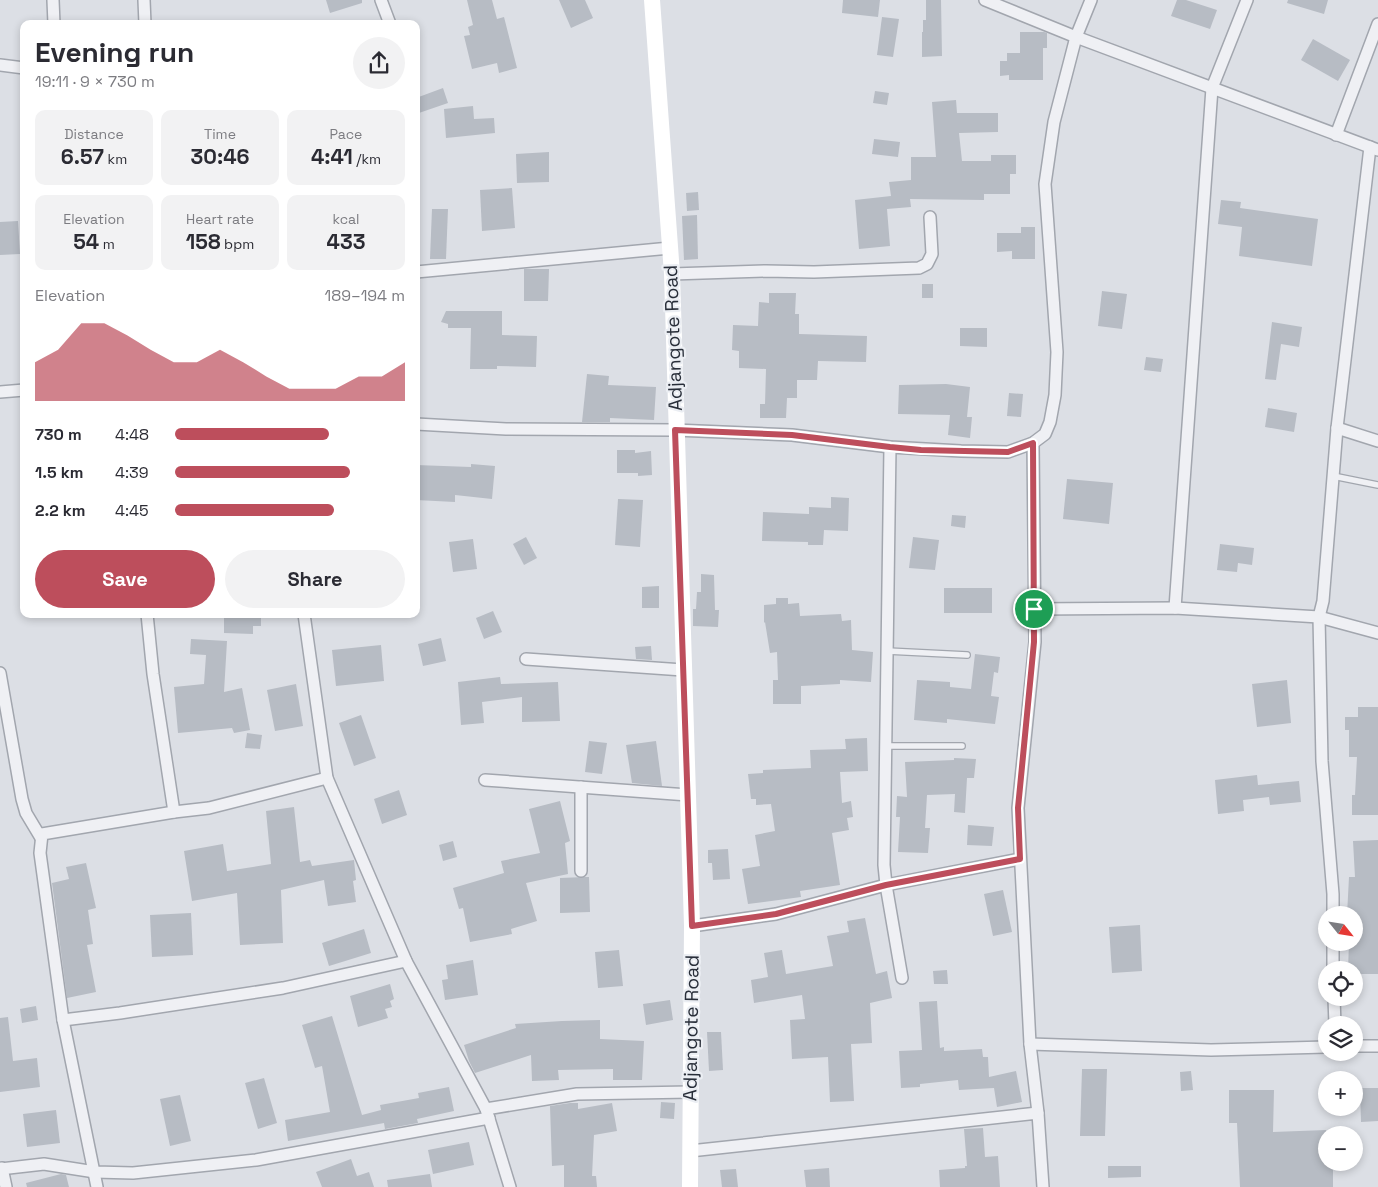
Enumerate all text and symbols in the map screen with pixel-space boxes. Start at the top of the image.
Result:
text: Evening run [35,34,194,70]
button: share [353,37,405,89]
text: 19:11 · 9 × 730 m [35,71,155,92]
text: Distance [64,125,124,143]
text: Time [204,125,236,143]
text: Pace [330,125,362,143]
text: 6.57 [61,143,104,170]
text: 30:46 [191,143,249,170]
text: 4:41 [311,143,353,170]
text: km [104,150,127,168]
text: /km [353,150,381,168]
text: Elevation [63,210,125,228]
text: Heart rate [186,210,254,228]
text: kcal [332,210,360,228]
text: 54 [73,228,99,255]
text: 158 [186,228,221,255]
text: 433 [327,228,365,255]
text: m [99,235,115,253]
text: bpm [221,235,254,253]
street label: Adjangote Road [658,264,688,412]
text: Elevation [35,285,105,306]
text: 189–194 m [324,285,405,306]
text: 730 m [35,424,82,445]
text: 4:48 [115,424,149,445]
text: 1.5 km [35,462,83,483]
text: 4:39 [115,462,149,483]
text: 2.2 km [35,500,86,521]
text: 4:45 [115,500,149,521]
button: Save [35,550,215,608]
button: Share [225,550,405,608]
pin [1013,588,1055,630]
icon: arrive [1020,595,1048,623]
north arrow [1318,906,1362,951]
map controls [1318,906,1363,1171]
street label: Adjangote Road [677,955,705,1101]
button: locate [1318,961,1363,1006]
button: layers [1318,1016,1363,1061]
button: + [1318,1071,1363,1116]
button: − [1318,1126,1363,1171]

